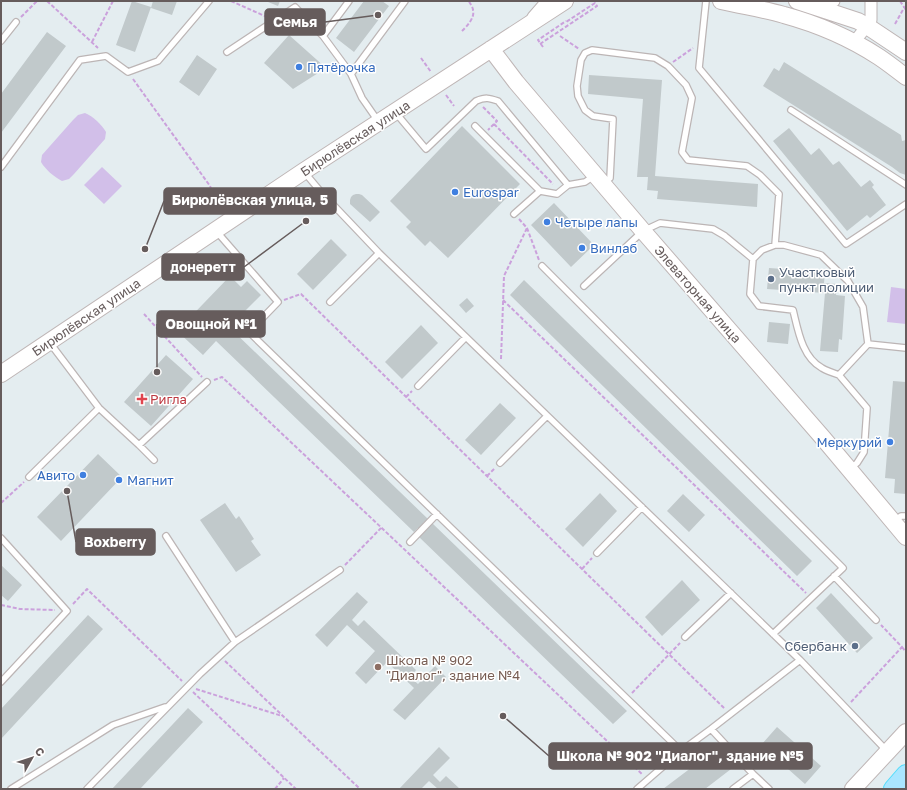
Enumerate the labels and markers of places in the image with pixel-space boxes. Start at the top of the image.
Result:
callout: Семья [265,9,325,35]
place label: Пятёрочка [307,59,376,75]
marker: Пятёрочка [294,62,304,72]
place label: Eurospar [463,184,519,200]
marker: Eurospar [450,187,460,197]
callout: Бирюлёвская улица, 5 [164,188,336,214]
place label: Четыре лапы [555,214,638,230]
marker: Четыре лапы [542,217,552,227]
place label: Винлаб [590,240,638,256]
marker: Винлаб [577,243,587,253]
callout: донеретт [162,254,244,280]
place label: Участковый пункт полиции [779,264,874,295]
marker: Участковый пункт полиции [766,274,776,284]
callout: Овощной №1 [157,311,265,337]
place label: Ригла [150,391,187,407]
marker: Ригла [137,394,147,404]
place label: Меркурий [817,434,882,450]
marker: Меркурий [885,437,895,447]
place label: Авито [37,467,75,483]
marker: Авито [78,470,88,480]
place label: Магнит [127,472,174,488]
marker: Магнит [114,475,124,485]
callout: Boxberry [76,529,155,555]
place label: Сбербанк [784,638,848,654]
marker: Сбербанк [850,641,860,651]
place label: Школа № 902 "Диалог", здание №4 [386,652,520,683]
marker: Школа № 902 "Диалог", здание №4 [373,662,383,672]
callout: Школа № 902 "Диалог", здание №5 [549,743,812,769]

